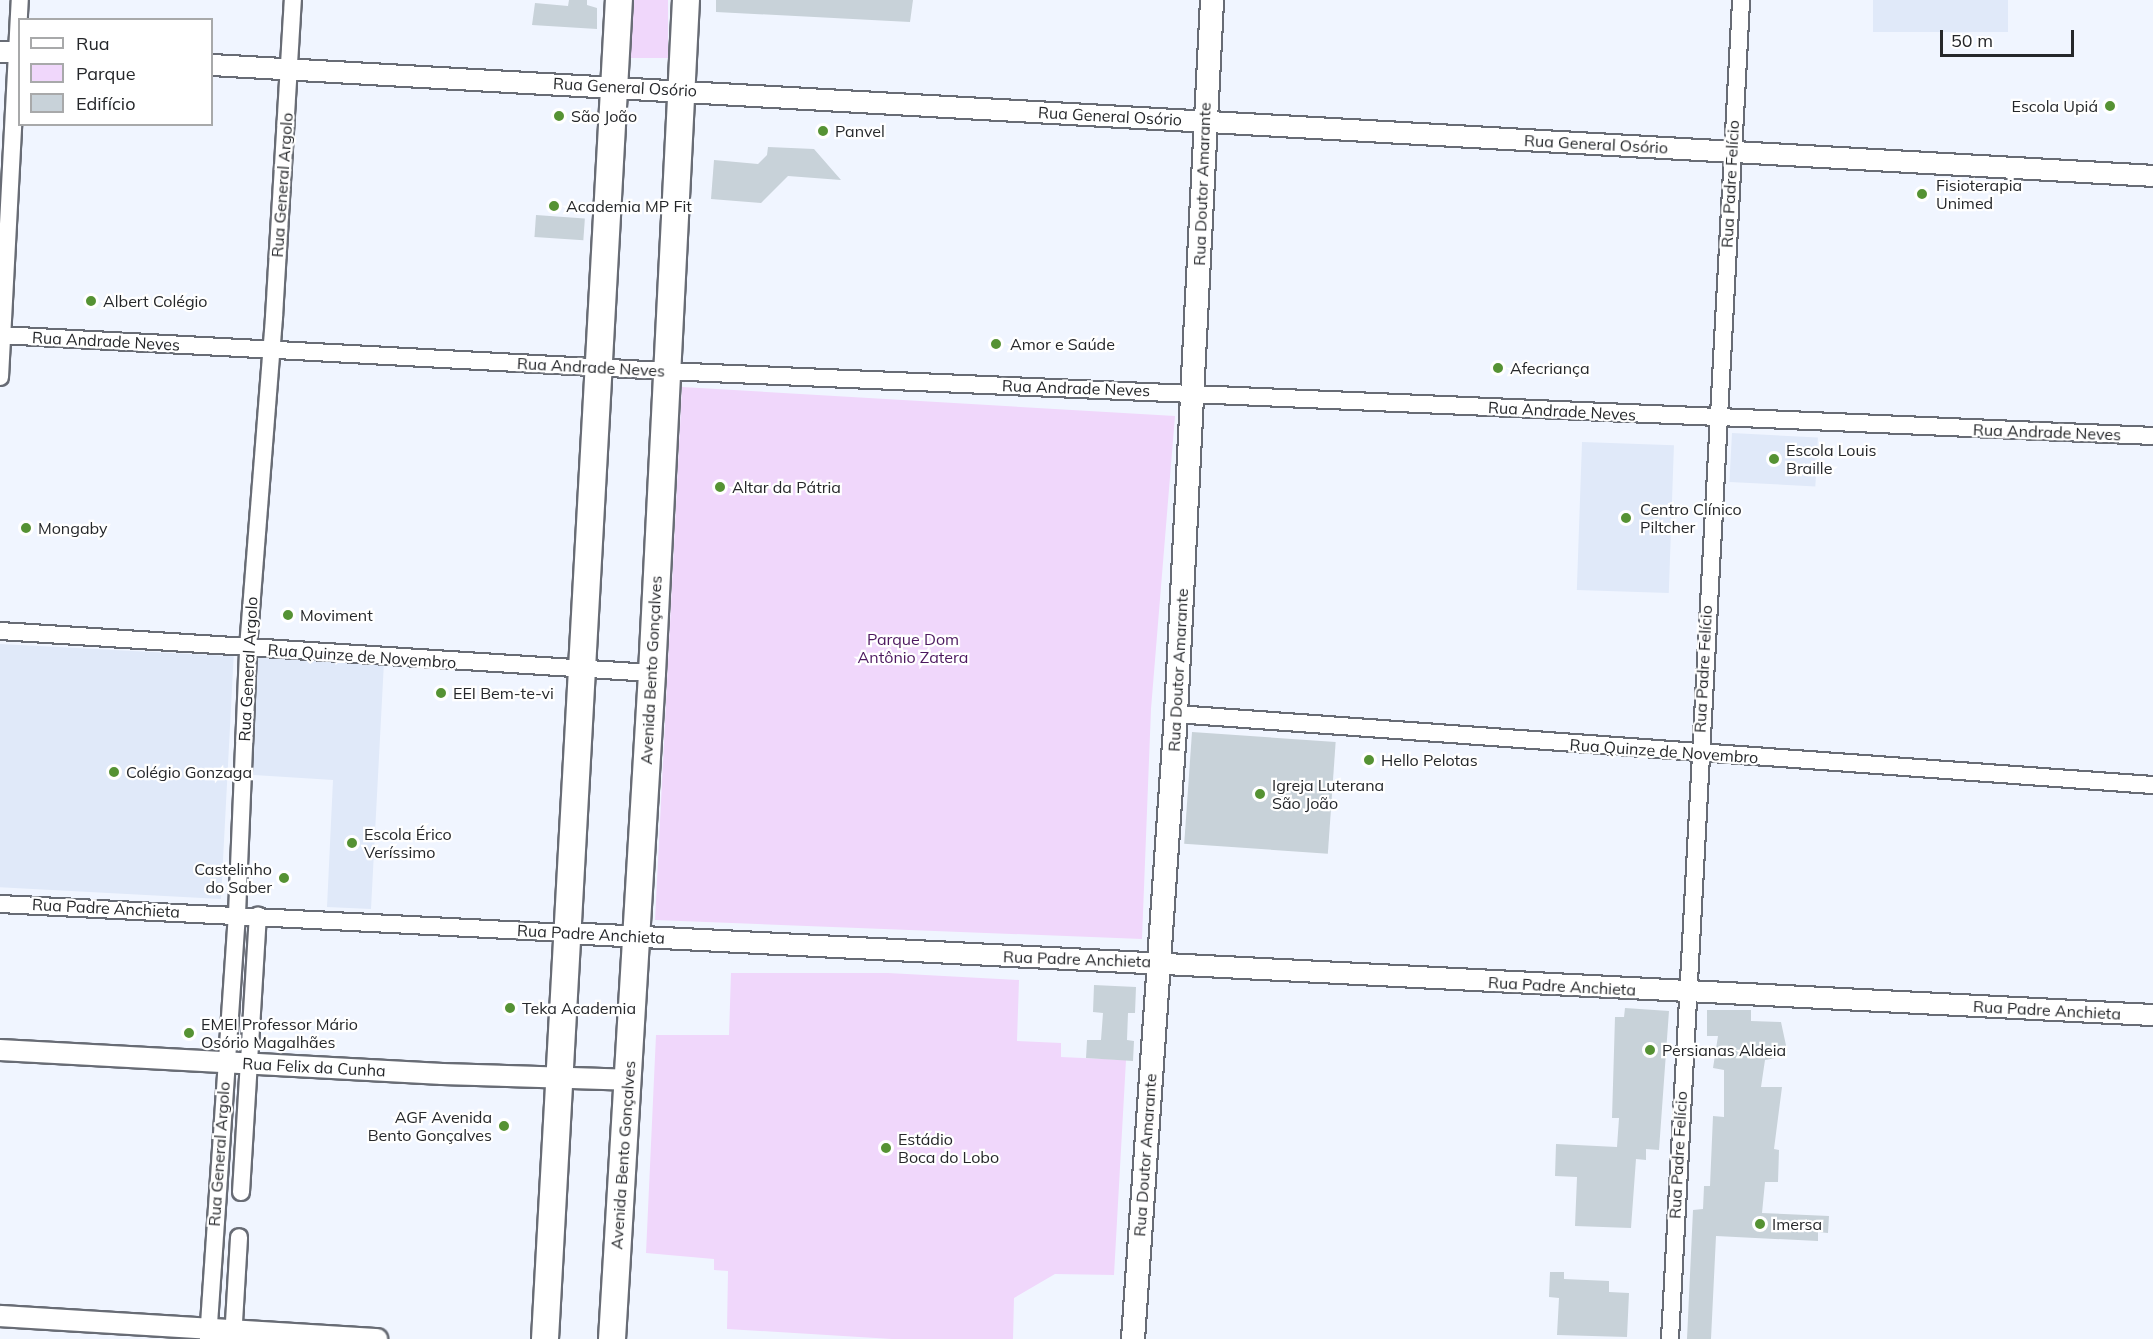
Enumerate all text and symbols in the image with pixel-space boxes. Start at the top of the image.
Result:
legend [18,18,213,126]
scale bar [1943,18,2076,56]
text: 50 m [1951,29,1993,52]
text: Rua [76,32,110,55]
text: Parque [76,62,135,85]
street label: Rua General Osório [553,74,697,100]
text: Edifício [76,92,135,115]
place label: Escola Upiá [2012,96,2098,116]
marker: Escola Upiá [2103,99,2117,113]
street label: Rua Doutor Amarante [1190,102,1214,266]
street label: Rua General Osório [1038,103,1182,129]
place label: São João [571,106,637,126]
marker: São João [552,109,566,123]
street label: Rua General Argolo [267,112,297,258]
street label: Rua Padre Felício [1717,120,1743,248]
place label: Panvel [835,121,885,141]
marker: Panvel [816,124,830,138]
street label: Rua General Osório [1524,131,1668,157]
place label: Fisioterapia Unimed [1936,175,2022,213]
marker: Fisioterapia Unimed [1913,185,1931,203]
place label: Academia MP Fit [566,196,692,216]
marker: Academia MP Fit [547,199,561,213]
place label: Albert Colégio [103,291,208,311]
marker: Albert Colégio [84,294,98,308]
street label: Rua Andrade Neves [32,328,180,354]
place label: Amor e Saúde [1010,334,1115,354]
marker: Amor e Saúde [987,335,1005,353]
street label: Rua Andrade Neves [517,354,665,380]
place label: Afecriança [1510,358,1589,378]
marker: Afecriança [1491,361,1505,375]
street label: Rua Andrade Neves [1002,376,1150,400]
street label: Rua Andrade Neves [1488,398,1636,424]
street label: Rua Andrade Neves [1973,420,2121,444]
place label: Escola Louis Braille [1786,440,1876,478]
marker: Escola Louis Braille [1767,452,1781,466]
place label: Altar da Pátria [732,477,841,497]
marker: Altar da Pátria [713,480,727,494]
place label: Centro Clínico Piltcher [1640,499,1742,537]
marker: Centro Clínico Piltcher [1617,509,1635,527]
place label: Mongaby [38,518,107,538]
marker: Mongaby [19,521,33,535]
street label: Avenida Bento Gonçalves [636,575,666,765]
street label: Rua Doutor Amarante [1164,588,1192,752]
street label: Rua General Argolo [235,596,261,742]
place label: Moviment [300,605,373,625]
street label: Rua Padre Felício [1690,605,1716,733]
marker: Moviment [281,608,295,622]
park label: Parque Dom Antônio Zatera [858,629,968,667]
street label: Rua Quinze de Novembro [267,640,457,672]
place label: EEI Bem-te-vi [453,683,554,703]
marker: EEI Bem-te-vi [434,686,448,700]
street label: Rua Quinze de Novembro [1569,735,1759,767]
place label: Hello Pelotas [1381,750,1478,770]
marker: Hello Pelotas [1362,753,1376,767]
place label: Colégio Gonzaga [126,762,252,782]
marker: Colégio Gonzaga [107,765,121,779]
place label: Igreja Luterana São João [1272,775,1384,813]
marker: Igreja Luterana São João [1253,787,1267,801]
place label: Escola Érico Veríssimo [364,824,452,862]
marker: Escola Érico Veríssimo [345,836,359,850]
place label: Castelinho do Saber [194,859,272,897]
marker: Castelinho do Saber [277,871,291,885]
street label: Rua Padre Anchieta [32,895,180,921]
street label: Rua Padre Anchieta [517,921,665,947]
street label: Rua Padre Anchieta [1003,947,1151,971]
street label: Rua Padre Anchieta [1488,973,1636,999]
street label: Rua Padre Anchieta [1973,997,2121,1023]
place label: Teka Academia [522,998,636,1018]
marker: Teka Academia [503,1001,517,1015]
place label: EMEI Professor Mário Osório Magalhães [201,1014,358,1052]
marker: EMEI Professor Mário Osório Magalhães [182,1026,196,1040]
place label: Persianas Aldeia [1662,1040,1786,1060]
marker: Persianas Aldeia [1643,1043,1657,1057]
street label: Rua Felix da Cunha [242,1054,386,1080]
street label: Avenida Bento Gonçalves [607,1060,639,1250]
street label: Rua Doutor Amarante [1130,1073,1160,1237]
street label: Rua General Argolo [204,1081,234,1227]
street label: Rua Padre Felício [1665,1091,1691,1219]
place label: AGF Avenida Bento Gonçalves [368,1107,492,1145]
marker: AGF Avenida Bento Gonçalves [497,1119,511,1133]
place label: Estádio Boca do Lobo [898,1129,999,1167]
marker: Estádio Boca do Lobo [879,1141,893,1155]
place label: Imersa [1772,1214,1822,1234]
marker: Imersa [1753,1217,1767,1231]

